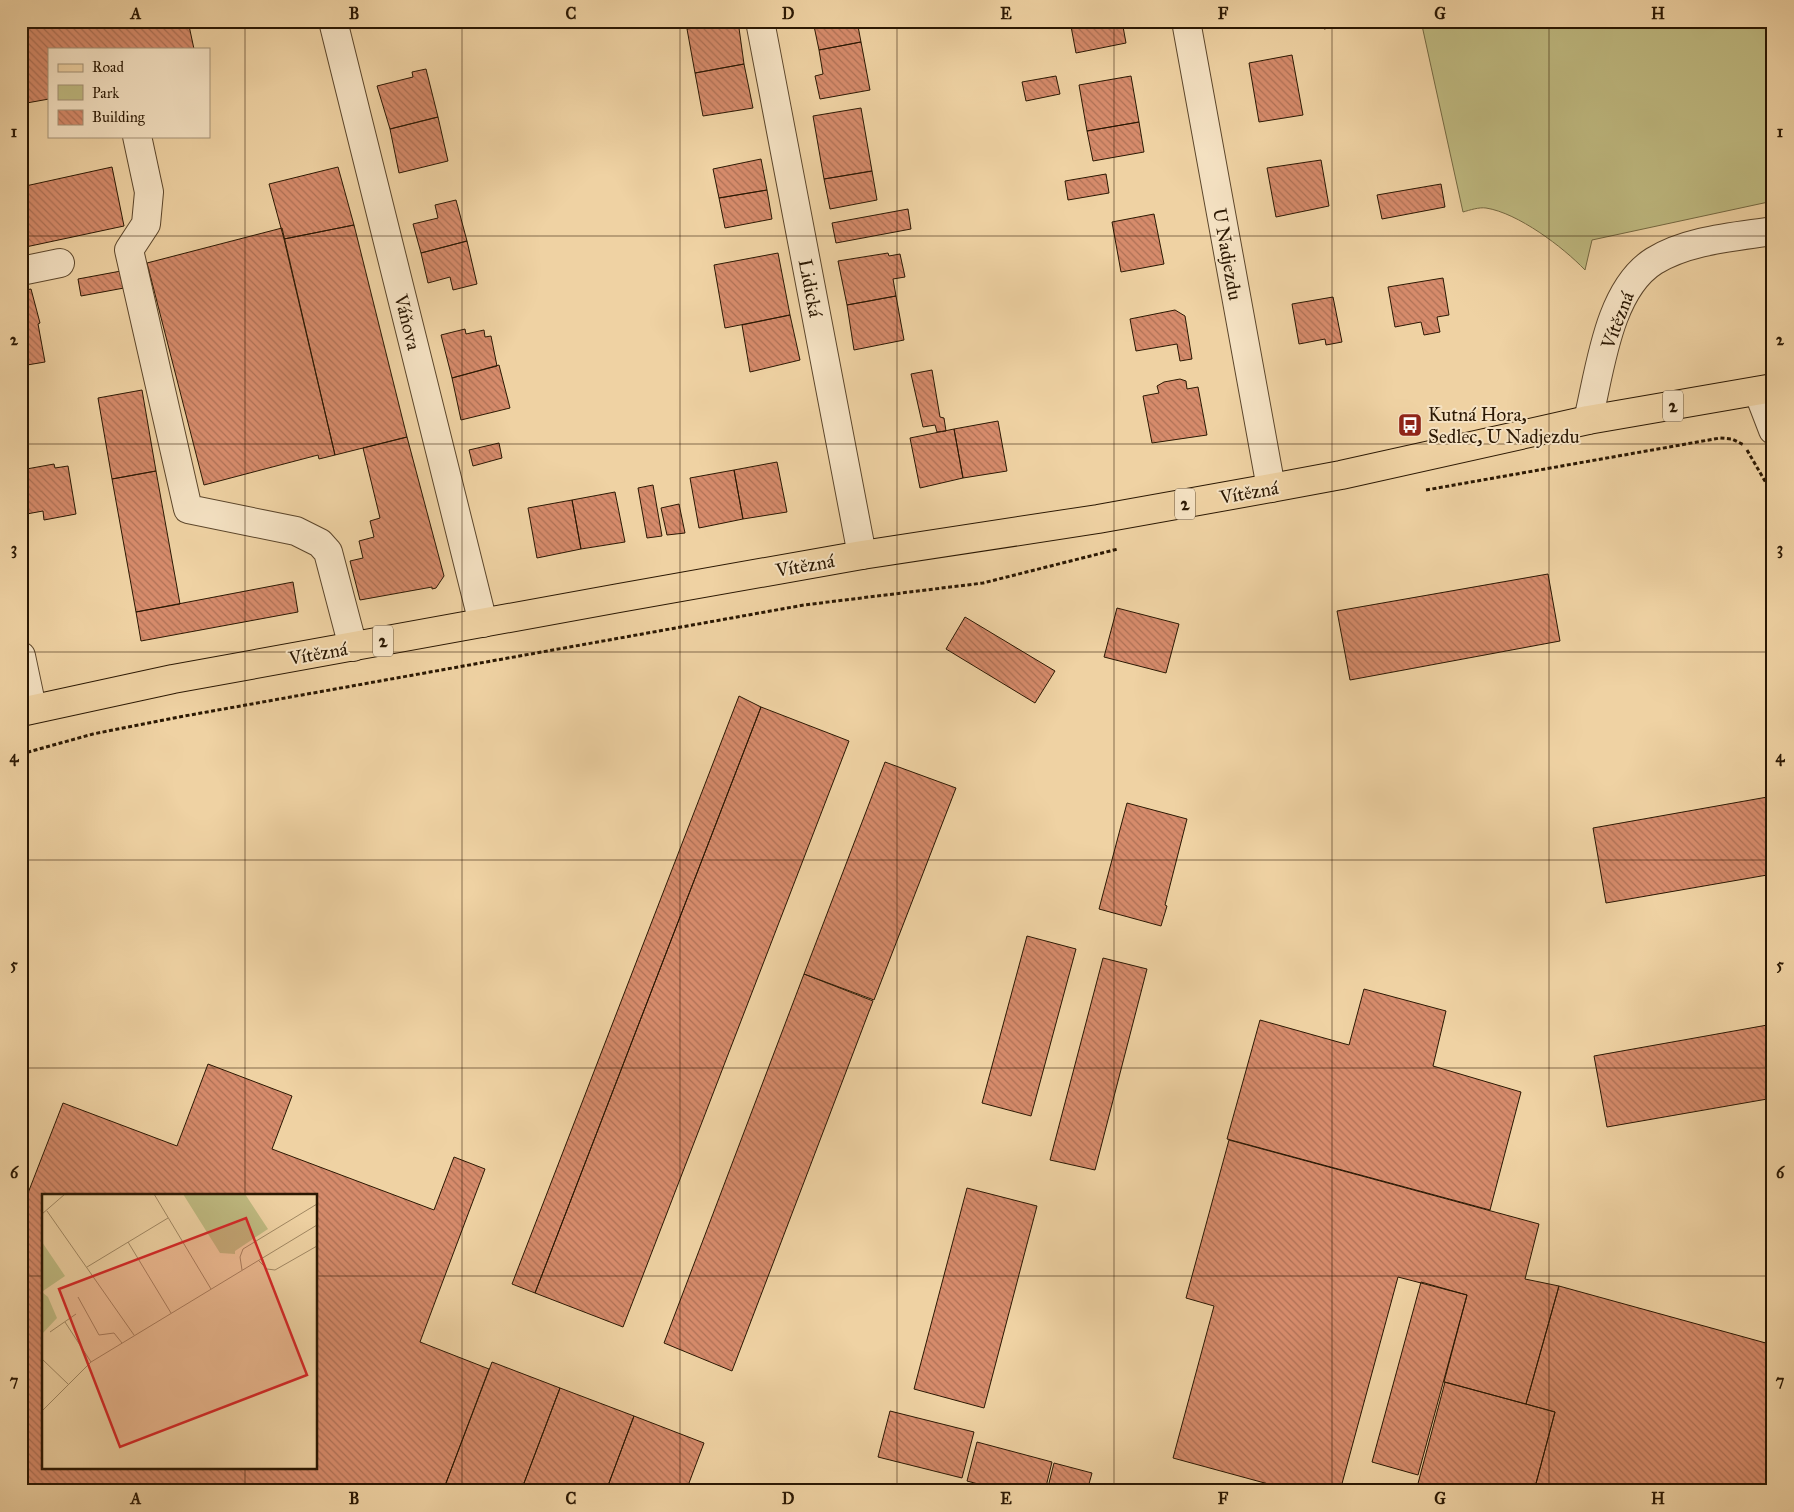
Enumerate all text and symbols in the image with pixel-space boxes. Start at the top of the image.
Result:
text: A [130,4,142,23]
text: B [349,4,359,23]
text: C [566,4,577,23]
text: D [782,4,795,23]
text: E [1000,4,1012,23]
text: F [1218,4,1229,23]
text: G [1434,4,1446,23]
text: H [1651,4,1665,23]
legend [48,48,210,138]
text: Road [92,58,124,76]
text: Park [92,84,119,102]
text: Building [92,108,146,126]
text: 1 [11,122,18,141]
text: 1 [1777,122,1784,141]
street label: U Nadjezdu [1208,206,1247,302]
street label: Lidická [794,257,828,320]
street label: Vítězná [1596,287,1639,353]
street label: Váňova [389,291,426,353]
text: 2 [10,330,19,349]
text: 2 [1776,330,1785,349]
road number: 2 [1663,391,1683,422]
place label: Kutná Hora, Sedlec, U Nadjezdu [1428,403,1580,448]
bus stop icon: Kutná Hora, Sedlec, U Nadjezdu [1397,412,1423,438]
street label: Vítězná [1217,476,1281,509]
road number: 2 [1175,488,1195,520]
text: 3 [11,539,17,559]
text: 3 [1777,539,1783,559]
street label: Vítězná [773,549,837,582]
road number: 2 [373,626,393,656]
street label: Vítězná [286,637,350,670]
text: 4 [10,747,20,767]
text: 4 [1776,747,1786,767]
text: 5 [10,955,18,974]
text: 5 [1776,955,1784,974]
text: 6 [10,1163,19,1182]
text: 6 [1776,1163,1785,1182]
inset map [42,1194,318,1470]
text: 7 [10,1371,19,1390]
text: 7 [1776,1371,1785,1390]
text: A [130,1489,142,1508]
text: B [349,1489,359,1508]
text: C [566,1489,577,1508]
text: D [782,1489,795,1508]
text: E [1000,1489,1012,1508]
text: F [1218,1489,1229,1508]
text: G [1434,1489,1446,1508]
text: H [1651,1489,1665,1508]

